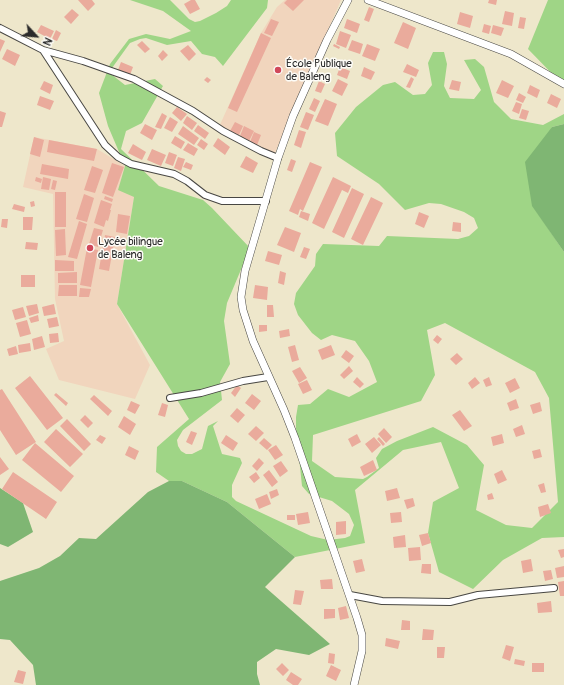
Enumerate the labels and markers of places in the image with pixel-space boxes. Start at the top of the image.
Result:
place label: École Publique de Baleng [286,57,352,83]
marker: École Publique de Baleng [273,65,283,75]
place label: Lycée bilingue de Baleng [98,235,163,261]
marker: Lycée bilingue de Baleng [85,243,95,253]

